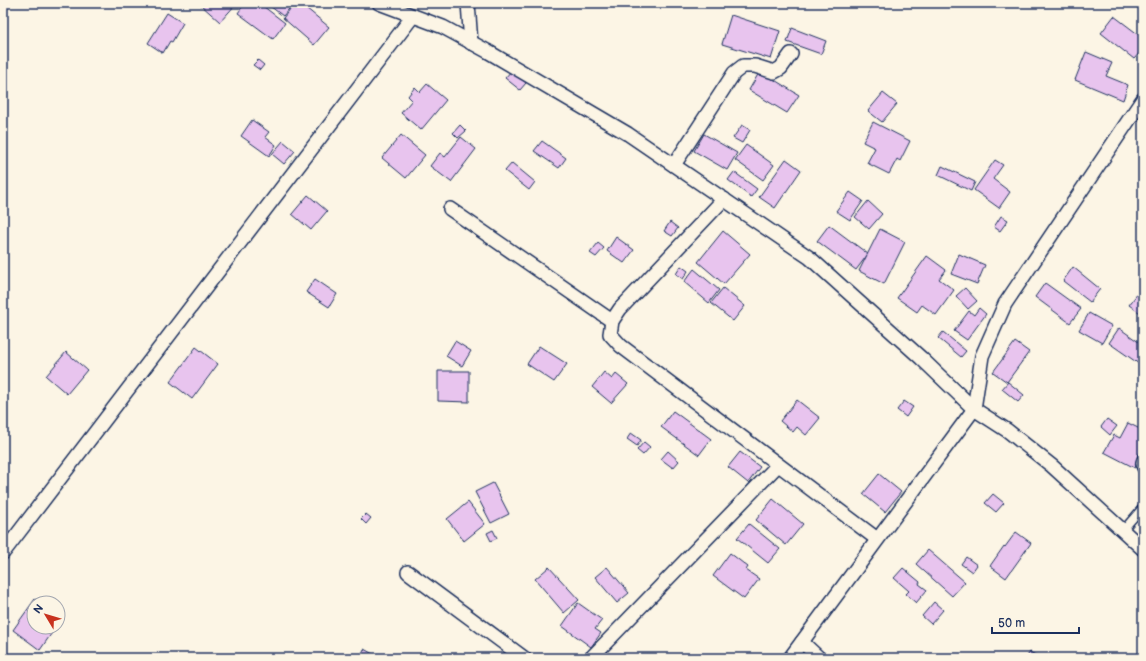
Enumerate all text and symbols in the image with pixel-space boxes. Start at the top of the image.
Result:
north arrow [26,595,66,635]
text: N [31,602,46,616]
scale bar [992,609,1079,635]
text: 50 m [998,616,1025,631]

